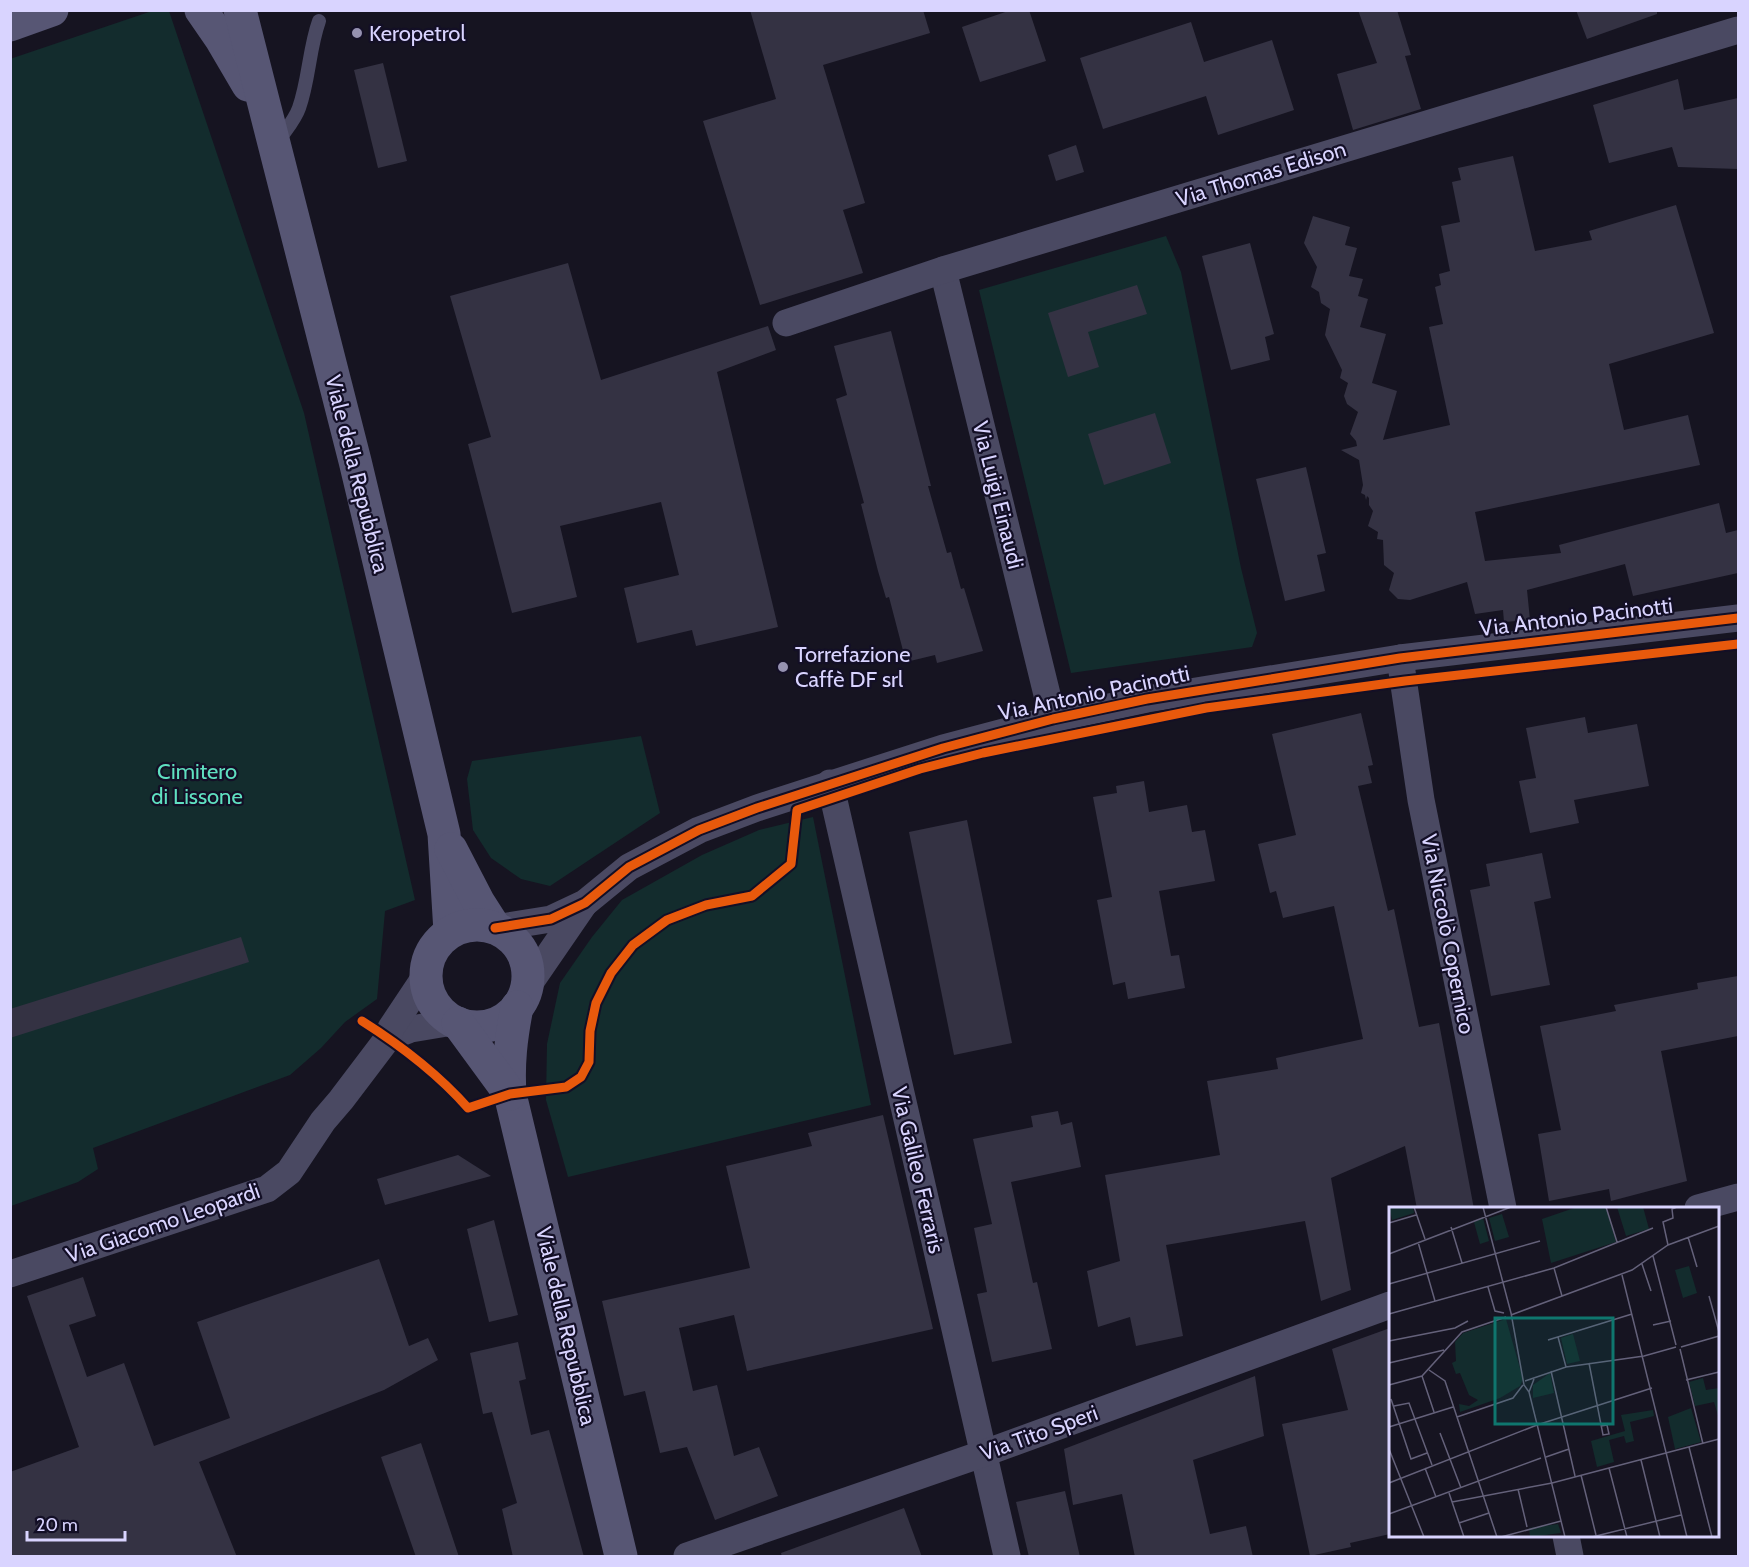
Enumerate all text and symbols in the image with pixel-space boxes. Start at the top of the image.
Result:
place label: Keropetrol [369,20,466,47]
marker: Keropetrol [350,26,364,40]
street label: Via Thomas Edison [1173,135,1349,213]
street label: Viale della Repubblica [319,372,395,576]
street label: Via Luigi Einaudi [967,418,1029,572]
street label: Via Antonio Pacinotti [1478,592,1674,642]
place label: Torrefazione Caffè DF srl [795,641,910,693]
marker: Torrefazione Caffè DF srl [776,660,790,674]
street label: Via Antonio Pacinotti [996,660,1192,726]
park label: Cimitero di Lissone [151,758,243,810]
street label: Via Niccolò Copernico [1415,832,1481,1036]
street label: Via Galileo Ferraris [886,1084,950,1256]
street label: Via Giacomo Leopardi [63,1177,263,1269]
inset map [1389,1207,1719,1537]
street label: Viale della Repubblica [530,1224,602,1428]
street label: Via Tito Speri [977,1399,1101,1467]
scale bar [27,1504,124,1542]
text: 20 m [36,1514,78,1536]

